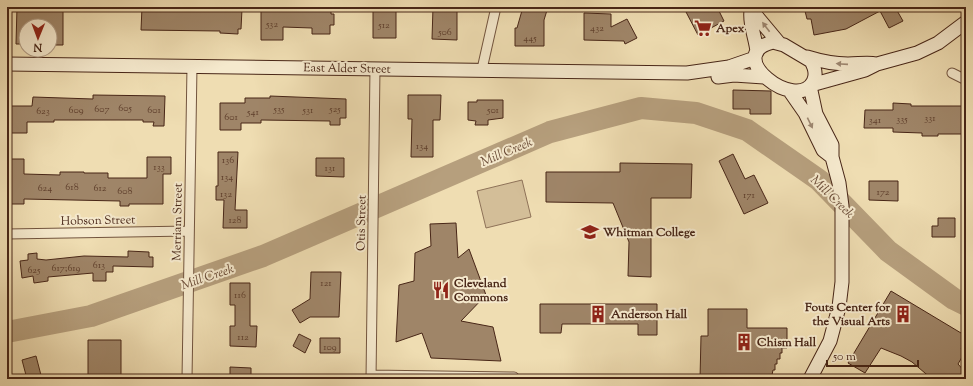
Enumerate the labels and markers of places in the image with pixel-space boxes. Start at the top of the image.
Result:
supermarket icon: Apex [693,18,713,38]
place label: Apex [715,20,745,38]
school or university icon: Whitman College [580,222,600,242]
place label: Whitman College [602,224,696,242]
place label: Cleveland Commons [454,275,508,307]
restaurant icon: Cleveland Commons [431,280,451,300]
place label: Fouts Center for the Visual Arts [804,299,890,331]
building icon: Anderson Hall [588,304,608,324]
building icon: Fouts Center for the Visual Arts [893,304,913,324]
place label: Anderson Hall [610,306,688,324]
building icon: Chism Hall [734,332,754,352]
place label: Chism Hall [757,334,817,352]

